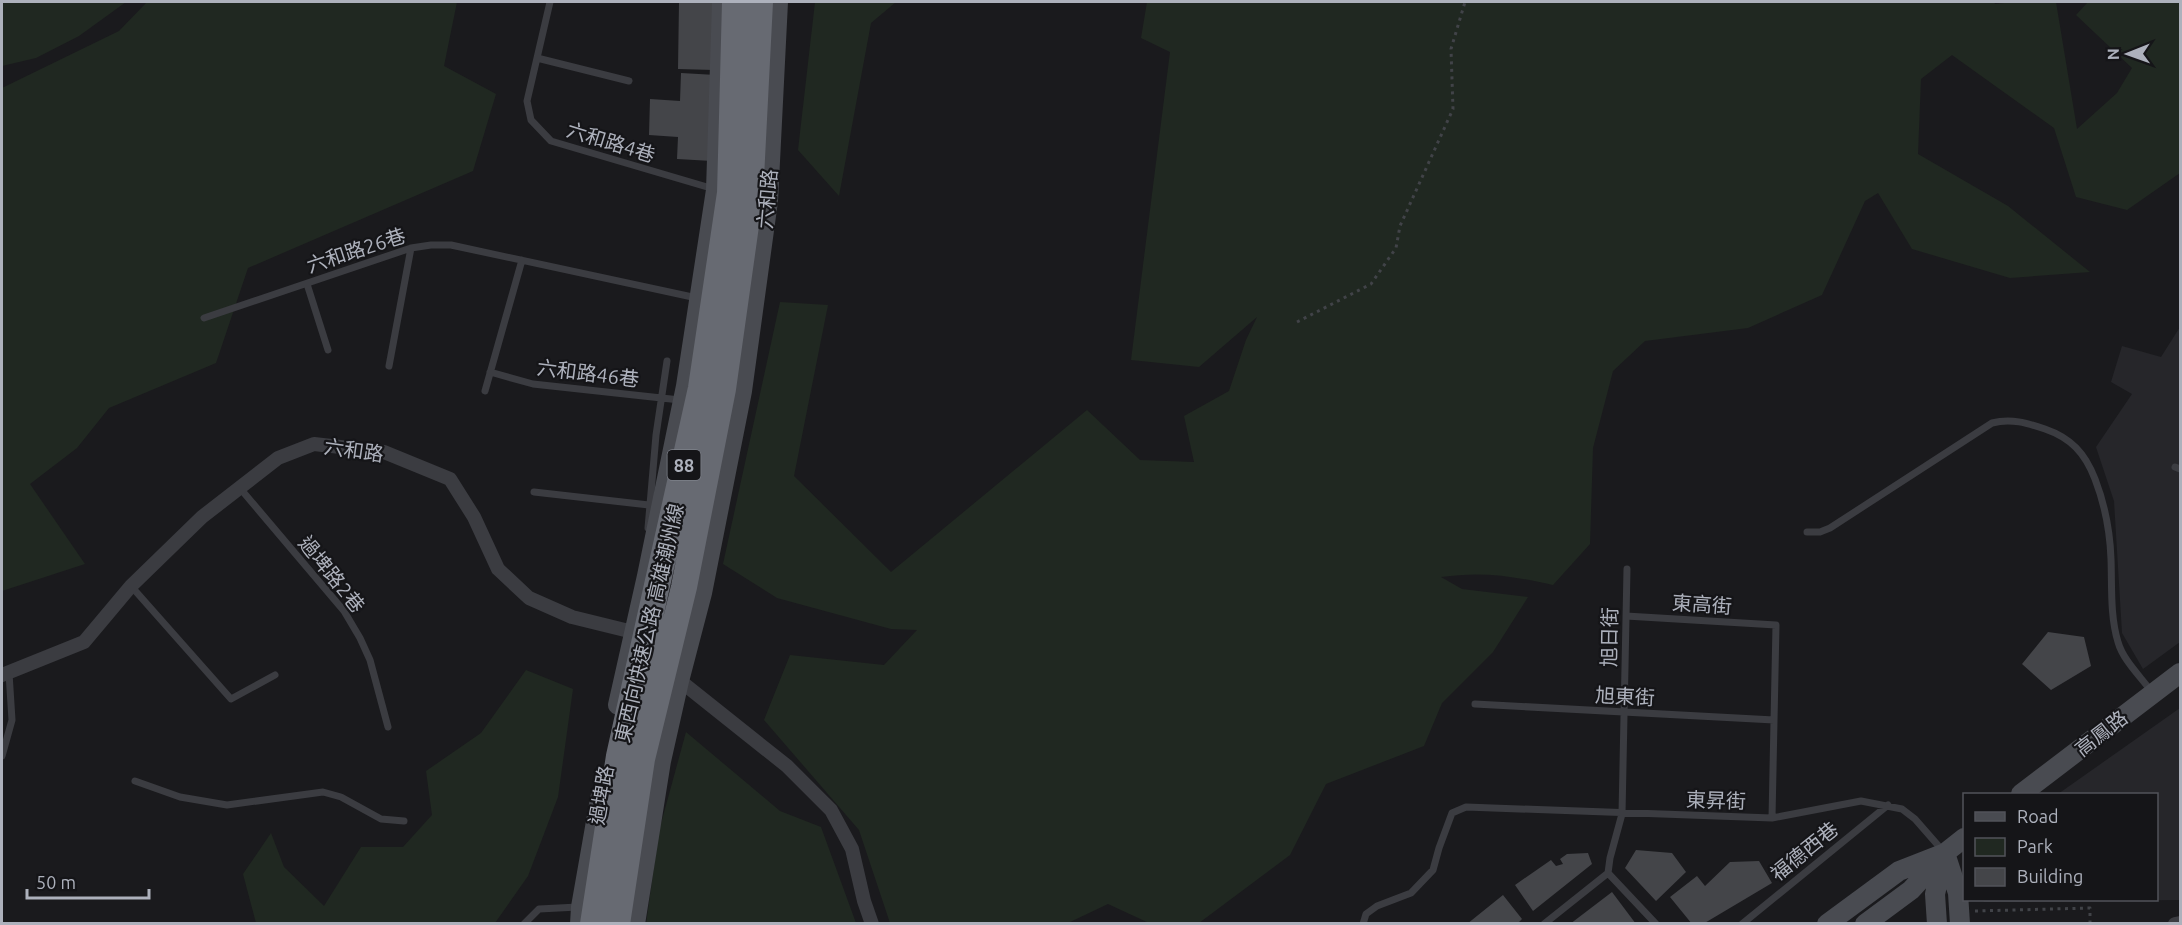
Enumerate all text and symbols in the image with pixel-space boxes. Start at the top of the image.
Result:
north arrow [2098,24,2158,84]
text: N [2104,48,2122,60]
street label: 六和路4巷 [564,118,658,166]
street label: 六和路 [753,168,781,230]
street label: 六和路26巷 [304,223,408,277]
street label: 六和路46巷 [536,355,640,391]
street label: 六和路 [323,434,385,466]
road number: 88 [668,450,700,480]
street label: 東西向快速公路 高雄潮州線 [610,501,688,745]
street label: 過埤路2巷 [294,531,370,617]
street label: 東高街 [1671,590,1733,618]
street label: 旭日街 [1597,607,1621,667]
street label: 旭東街 [1594,683,1656,709]
street label: 高鳳路 [2070,705,2132,761]
street label: 過埤路 [584,763,618,827]
street label: 東昇街 [1686,787,1746,813]
legend [1963,793,2158,901]
text: Road [2017,806,2059,826]
street label: 福德西巷 [1766,817,1842,885]
text: Park [2017,836,2053,856]
scale bar [27,862,148,900]
text: Building [2017,866,2083,886]
text: 50 m [36,872,76,892]

